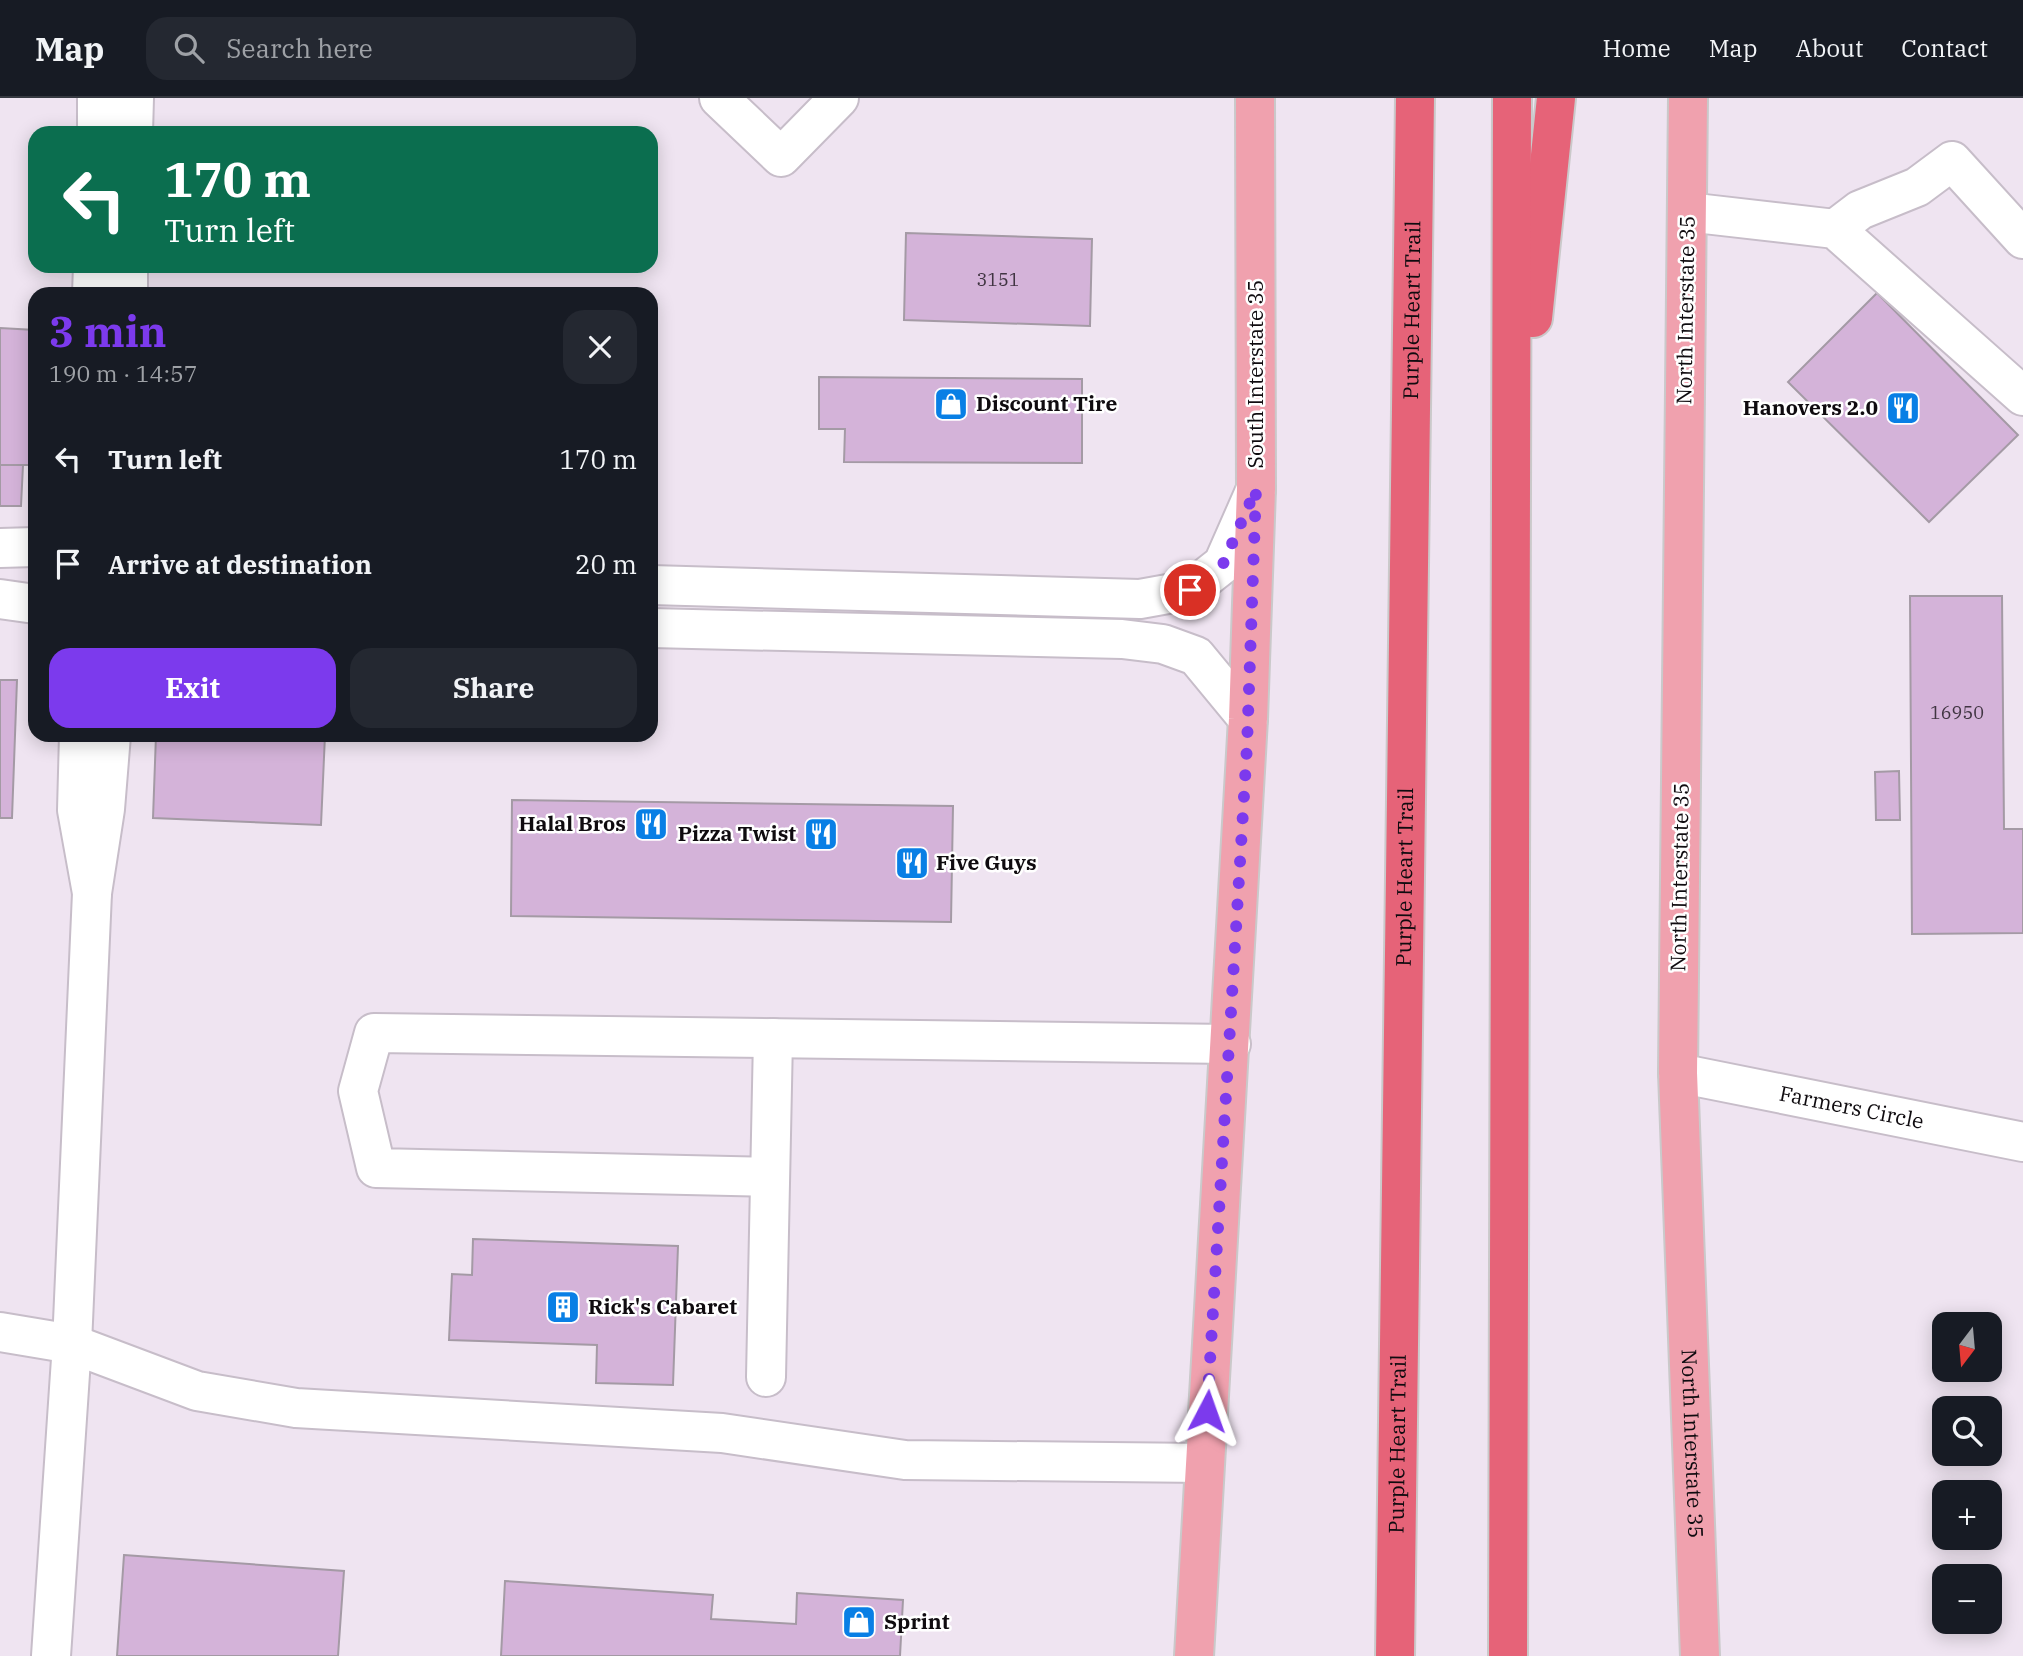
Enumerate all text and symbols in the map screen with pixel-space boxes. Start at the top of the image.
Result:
search box [146,17,636,80]
text: Map [35,27,104,70]
icon: search [170,29,208,67]
text: Search here [226,31,373,65]
text: Home [1603,32,1671,64]
text: Map [1709,32,1757,64]
text: About [1795,32,1863,64]
text: Contact [1901,32,1988,64]
text: 170 m [164,147,311,210]
icon: left [49,154,140,245]
text: Turn left [164,209,295,251]
street label: North Interstate 35 [1669,215,1701,405]
street label: Purple Heart Trail [1396,220,1426,400]
house number: 3151 [976,268,1020,291]
street label: South Interstate 35 [1241,280,1269,468]
text: 3 min [49,304,167,359]
button: close [563,310,637,384]
text: 190 m · 14:57 [49,358,198,388]
shop icon: Discount Tire [932,385,970,423]
place label: Discount Tire [976,389,1117,417]
restaurant icon: Hanovers 2.0 [1884,389,1922,427]
place label: Hanovers 2.0 [1743,393,1878,421]
icon: left [49,440,87,478]
text: Turn left [108,442,222,476]
text: 170 m [559,442,637,476]
icon: arrive [49,545,87,583]
text: Arrive at destination [108,547,372,581]
text: 20 m [575,547,637,581]
pin [1160,560,1220,620]
icon: arrive [1171,571,1209,609]
button: Exit [49,648,336,728]
button: Share [350,648,637,728]
house number: 16950 [1930,701,1984,724]
street label: North Interstate 35 [1663,782,1695,972]
street label: Purple Heart Trail [1389,787,1419,967]
restaurant icon: Halal Bros [632,805,670,843]
place label: Halal Bros [518,809,626,837]
restaurant icon: Pizza Twist [802,815,840,853]
place label: Pizza Twist [678,819,796,847]
restaurant icon: Five Guys [893,844,931,882]
place label: Five Guys [936,848,1037,876]
street label: Farmers Circle [1777,1079,1926,1135]
building icon: Rick's Cabaret [544,1288,582,1326]
place label: Rick's Cabaret [588,1292,737,1320]
north arrow [1932,1312,2002,1382]
map controls [1932,1312,2002,1634]
street label: North Interstate 35 [1675,1349,1711,1539]
street label: Purple Heart Trail [1382,1354,1412,1534]
position arrow [1170,1374,1244,1448]
button: search [1932,1396,2002,1466]
button: + [1932,1480,2002,1550]
button: − [1932,1564,2002,1634]
shop icon: Sprint [840,1603,878,1641]
place label: Sprint [884,1607,950,1635]

